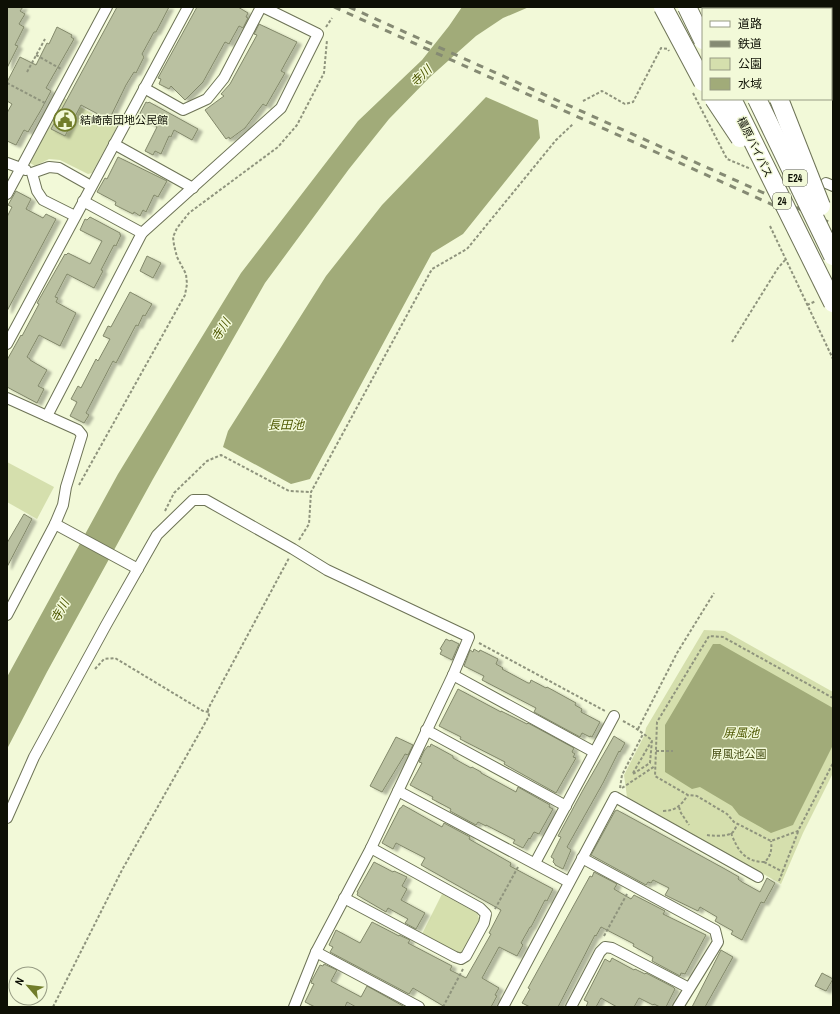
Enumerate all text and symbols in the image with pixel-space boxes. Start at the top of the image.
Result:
legend [702,8,832,100]
text: 道路 [738,16,762,32]
text: 鉄道 [738,36,762,52]
text: 公園 [738,56,762,72]
water label: 寺川 [407,61,437,90]
text: 水域 [738,76,762,92]
public building icon: 結崎南団地公民館 [52,107,78,133]
place label: 結崎南団地公民館 [80,113,168,127]
street label: 橿原バイパス [734,114,776,180]
road number: E24 [783,170,807,186]
road number: 24 [773,193,791,209]
water label: 寺川 [208,314,235,344]
water label: 長田池 [268,417,305,433]
water label: 寺川 [47,595,74,625]
water label: 屏風池 [723,725,760,741]
park label: 屏風池公園 [712,747,767,761]
north arrow [8,966,48,1006]
text: N [11,975,27,987]

